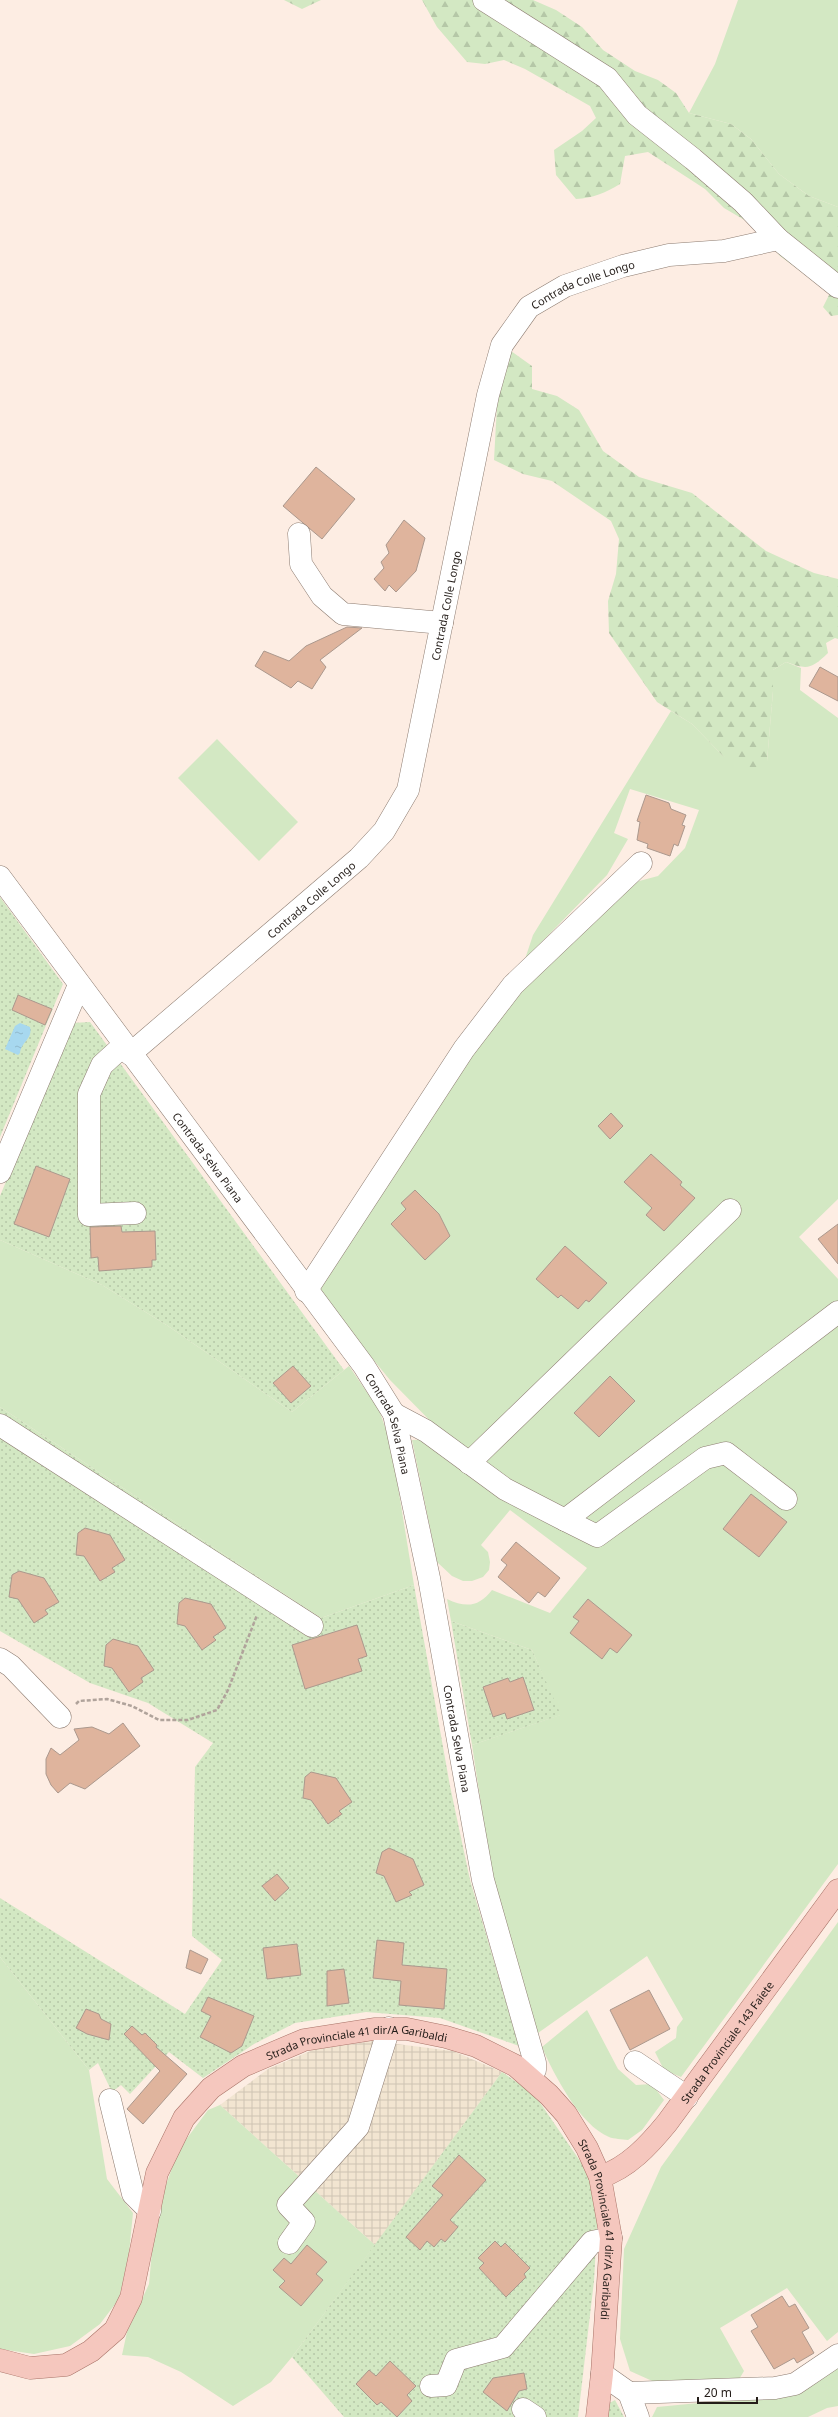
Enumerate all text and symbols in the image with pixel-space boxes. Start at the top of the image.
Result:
street label: Contrada Colle Longo [528,256,636,312]
street label: Contrada Colle Longo [427,549,464,662]
street label: Contrada Colle Longo [263,857,358,941]
street label: Contrada Selva Piana [170,1109,247,1205]
street label: Contrada Selva Piana [362,1370,414,1476]
street label: Contrada Selva Piana [441,1684,475,1794]
street label: Strada Provinciale 143 Faiete [677,1978,776,2106]
street label: Strada Provinciale 41 dir/A Garibaldi [263,2022,449,2063]
street label: Strada Provinciale 41 dir/A Garibaldi [575,2136,619,2320]
scale bar [698,2379,757,2405]
text: 20 m [704,2384,732,2401]

